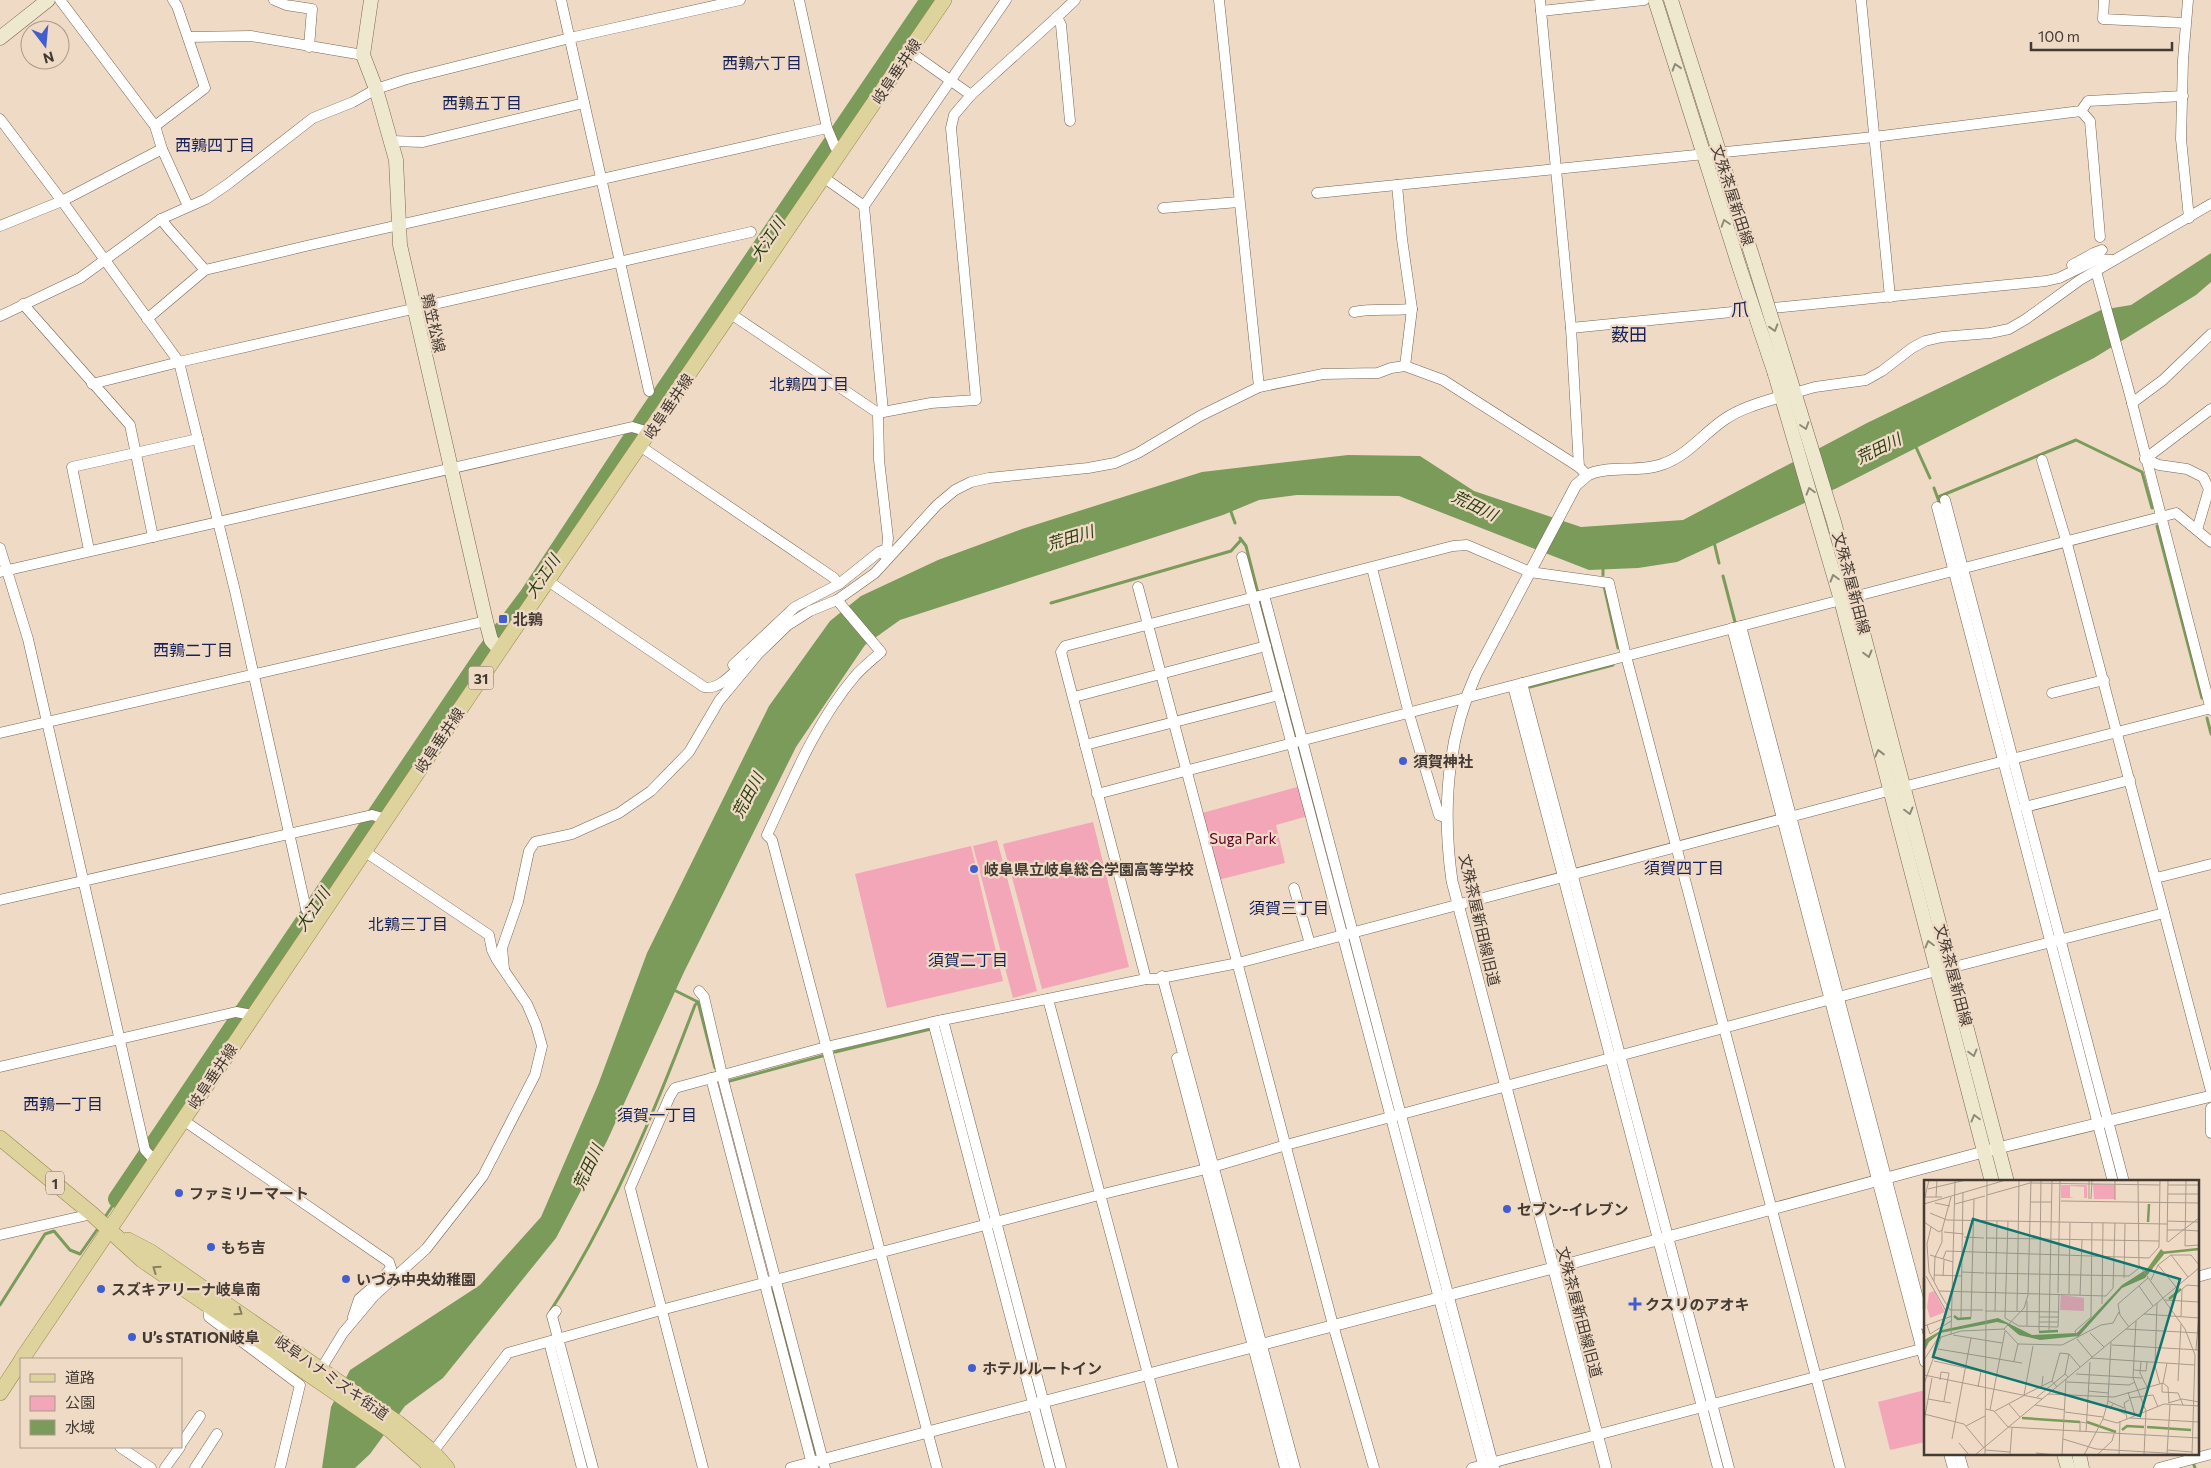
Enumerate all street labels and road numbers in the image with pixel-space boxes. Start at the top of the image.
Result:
street label: 岐阜垂井線 [868,35,924,107]
street label: 文殊茶屋新田線 [1708,142,1758,248]
street label: 鶉笠松線 [418,292,450,354]
street label: 岐阜垂井線 [640,370,696,442]
street label: 文殊茶屋新田線 [1830,530,1874,636]
road number: 31 [468,666,494,690]
street label: 岐阜垂井線 [411,704,467,776]
street label: 文殊茶屋新田線旧道 [1456,852,1504,988]
street label: 文殊茶屋新田線 [1932,922,1976,1028]
street label: 岐阜垂井線 [184,1040,240,1112]
road number: 1 [46,1172,64,1194]
street label: 文殊茶屋新田線旧道 [1554,1244,1606,1380]
street label: 岐阜ハナミズキ街道 [272,1331,392,1423]

